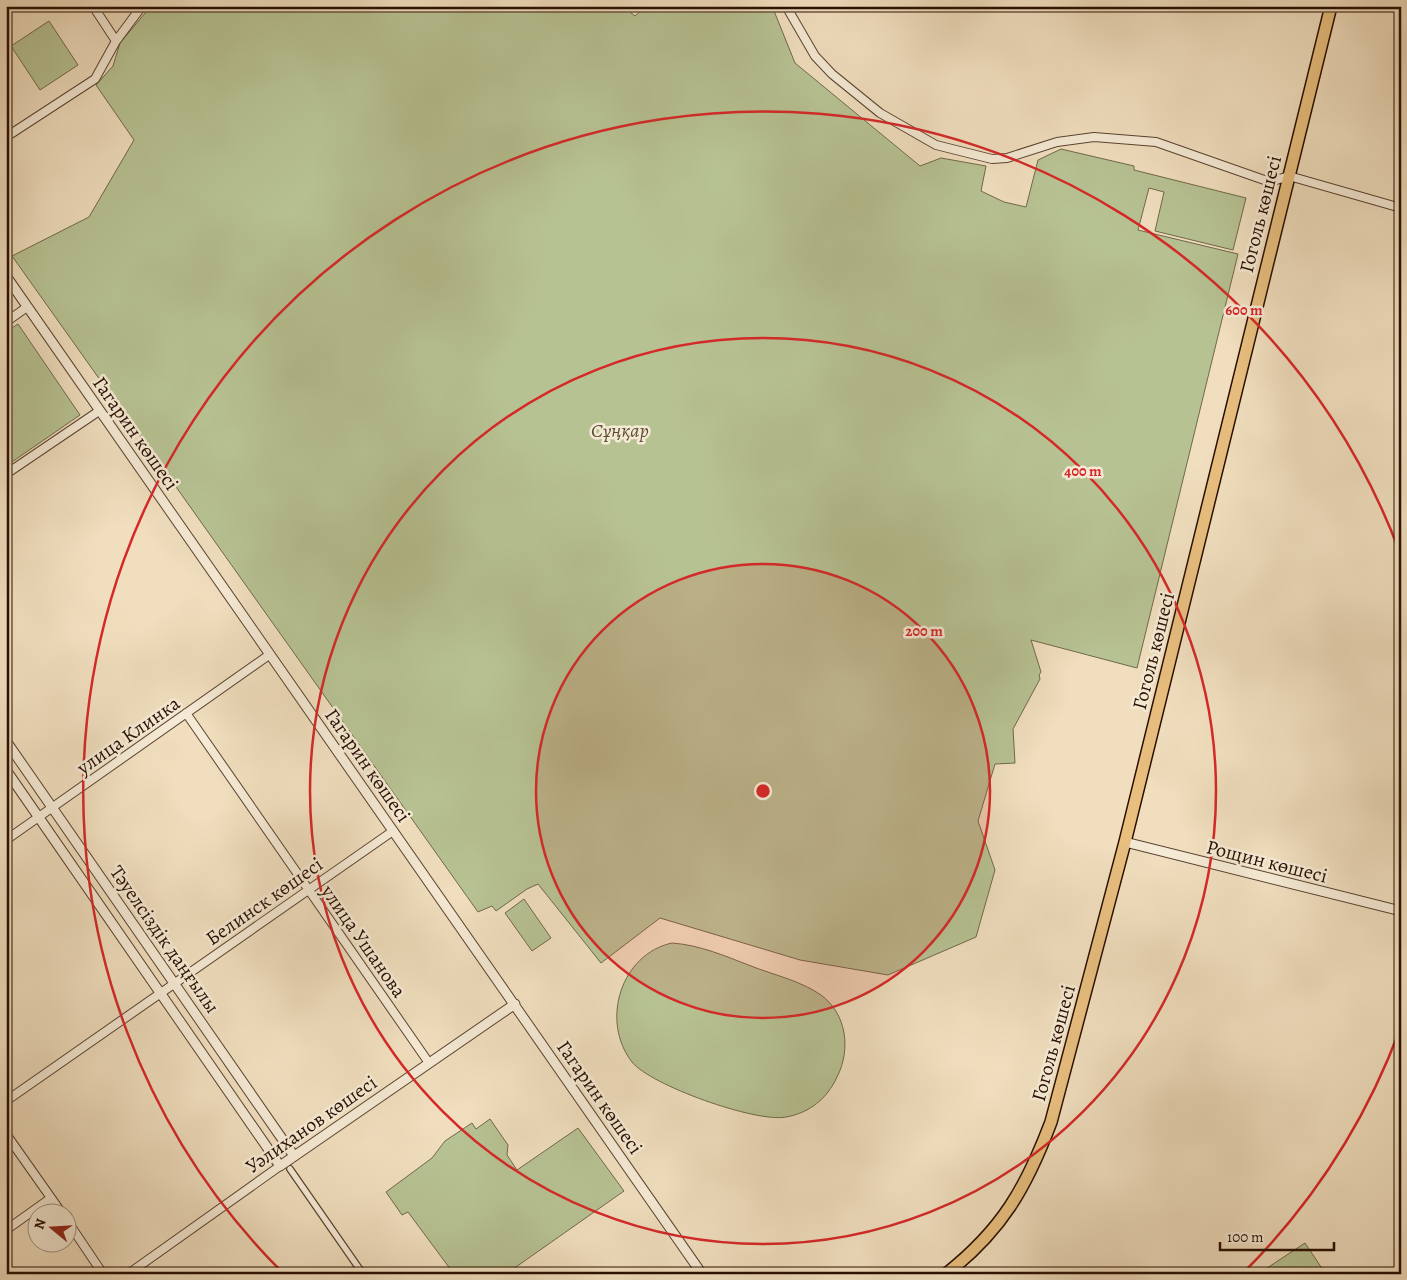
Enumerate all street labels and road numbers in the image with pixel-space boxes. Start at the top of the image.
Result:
street label: Гоголь көшесі [1233,153,1288,275]
street label: Гагарин көшесі [86,371,185,496]
street label: Гоголь көшесі [1126,590,1181,712]
street label: улица Клинка [70,689,186,782]
street label: Гагарин көшесі [318,703,417,828]
street label: Рощин көшесі [1203,833,1330,890]
street label: Белинск көшесі [200,851,328,952]
street label: Тәуелсіздік даңғылы [103,860,226,1019]
street label: улица Ушанова [314,879,413,1004]
street label: Гоголь көшесі [1025,982,1082,1104]
street label: Гагарин көшесі [550,1035,649,1160]
street label: Уәлиханов көшесі [240,1069,382,1180]

